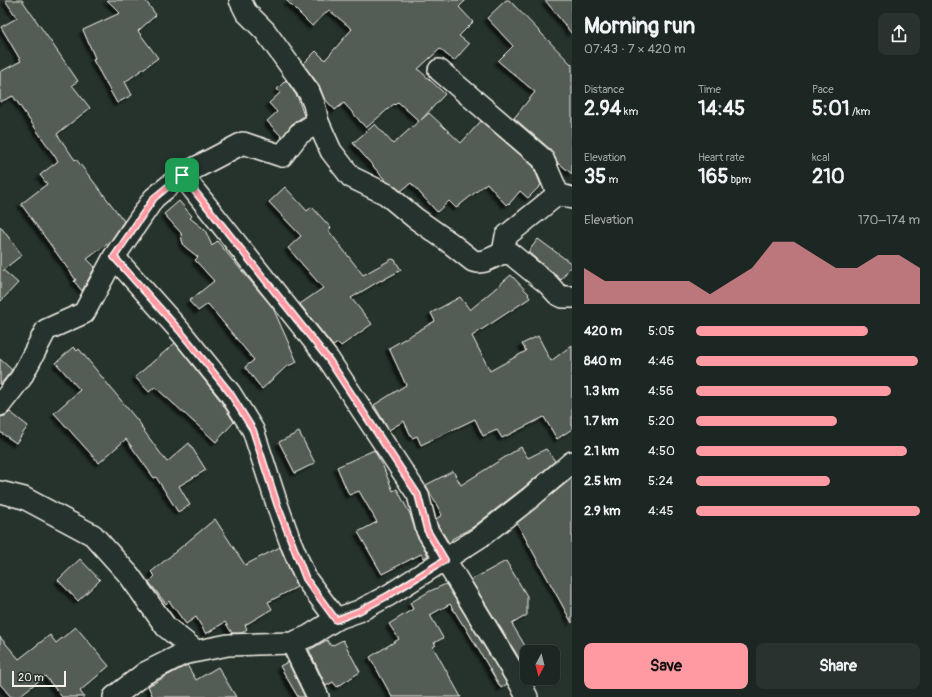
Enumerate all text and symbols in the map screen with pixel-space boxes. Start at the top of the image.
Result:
text: Morning run [584,12,695,40]
button: share [878,13,920,55]
text: 07:43 · 7 × 420 m [584,41,686,57]
text: Distance [584,83,624,96]
text: Time [698,83,721,96]
text: Pace [812,83,834,96]
text: 2.94 [584,96,621,121]
text: 14:45 [698,96,745,121]
text: 5:01 [812,96,850,121]
text: km [621,105,638,118]
text: /km [850,105,870,118]
text: Elevation [584,151,626,164]
text: Heart rate [698,151,744,164]
text: kcal [812,151,830,164]
pin [165,158,199,192]
icon: arrive [171,164,193,186]
text: 35 [584,164,606,189]
text: 165 [698,164,728,189]
text: 210 [812,164,845,189]
text: m [606,173,618,186]
text: bpm [728,173,751,186]
text: Elevation [584,212,634,228]
text: 170–174 m [858,212,920,228]
text: 420 m [584,323,622,339]
text: 5:05 [648,323,674,339]
text: 840 m [584,353,621,369]
text: 4:46 [648,353,674,369]
text: 1.3 km [584,383,619,399]
text: 4:56 [648,383,674,399]
text: 1.7 km [584,413,619,429]
text: 5:20 [648,413,675,429]
text: 2.1 km [584,443,619,459]
text: 4:50 [648,443,675,459]
text: 2.5 km [584,473,621,489]
text: 5:24 [648,473,673,489]
text: 2.9 km [584,503,621,519]
text: 4:45 [648,503,674,519]
button: Save [584,643,748,689]
button: Share [756,643,920,689]
north arrow [520,645,560,685]
map controls [520,645,560,685]
scale bar [12,669,66,688]
text: 20 m [18,671,44,684]

